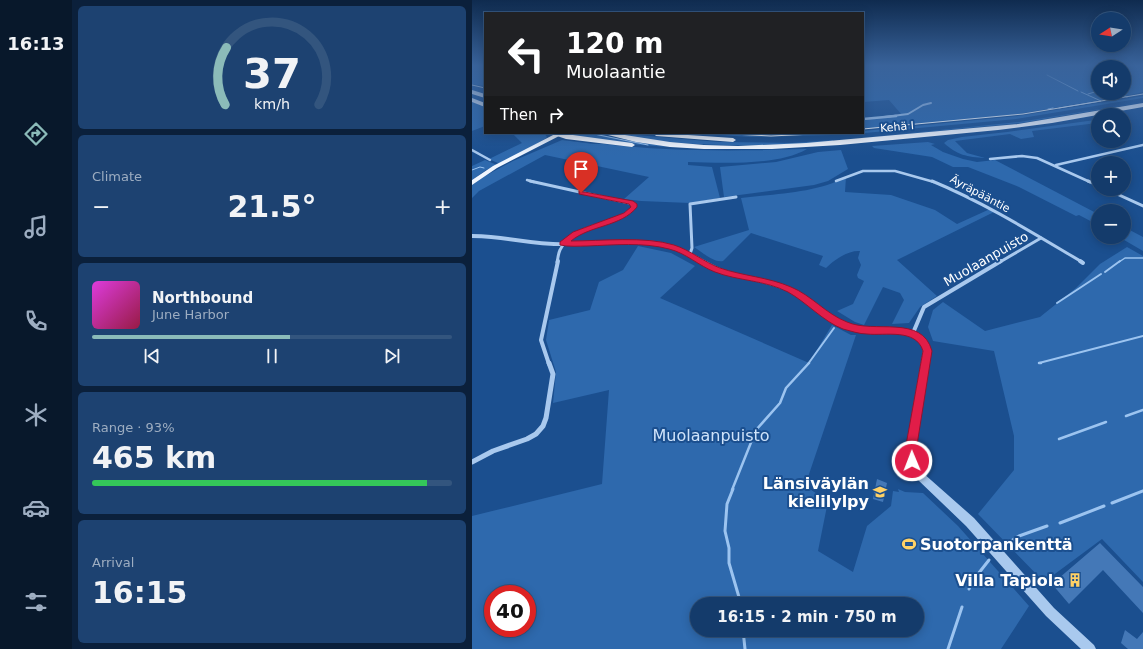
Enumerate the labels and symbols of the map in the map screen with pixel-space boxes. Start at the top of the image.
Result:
north arrow [1091,12,1131,52]
street label: Kehä I [880,119,914,135]
pin [564,152,598,193]
street label: Äyräpääntie [948,173,1012,215]
street label: Muolaanpuisto [941,229,1031,289]
park label: Muolaanpuisto [652,426,770,445]
position arrow [891,440,933,482]
place label: Länsiväylän kielilylpy [763,474,870,511]
school or university icon: Länsiväylän kielilylpy [872,484,888,500]
place label: Suotorpankenttä [920,535,1073,554]
sports icon: Suotorpankenttä [901,536,917,552]
place label: Villa Tapiola [955,571,1064,590]
building icon: Villa Tapiola [1067,572,1083,588]
speed limit sign: 40 [484,585,536,637]

